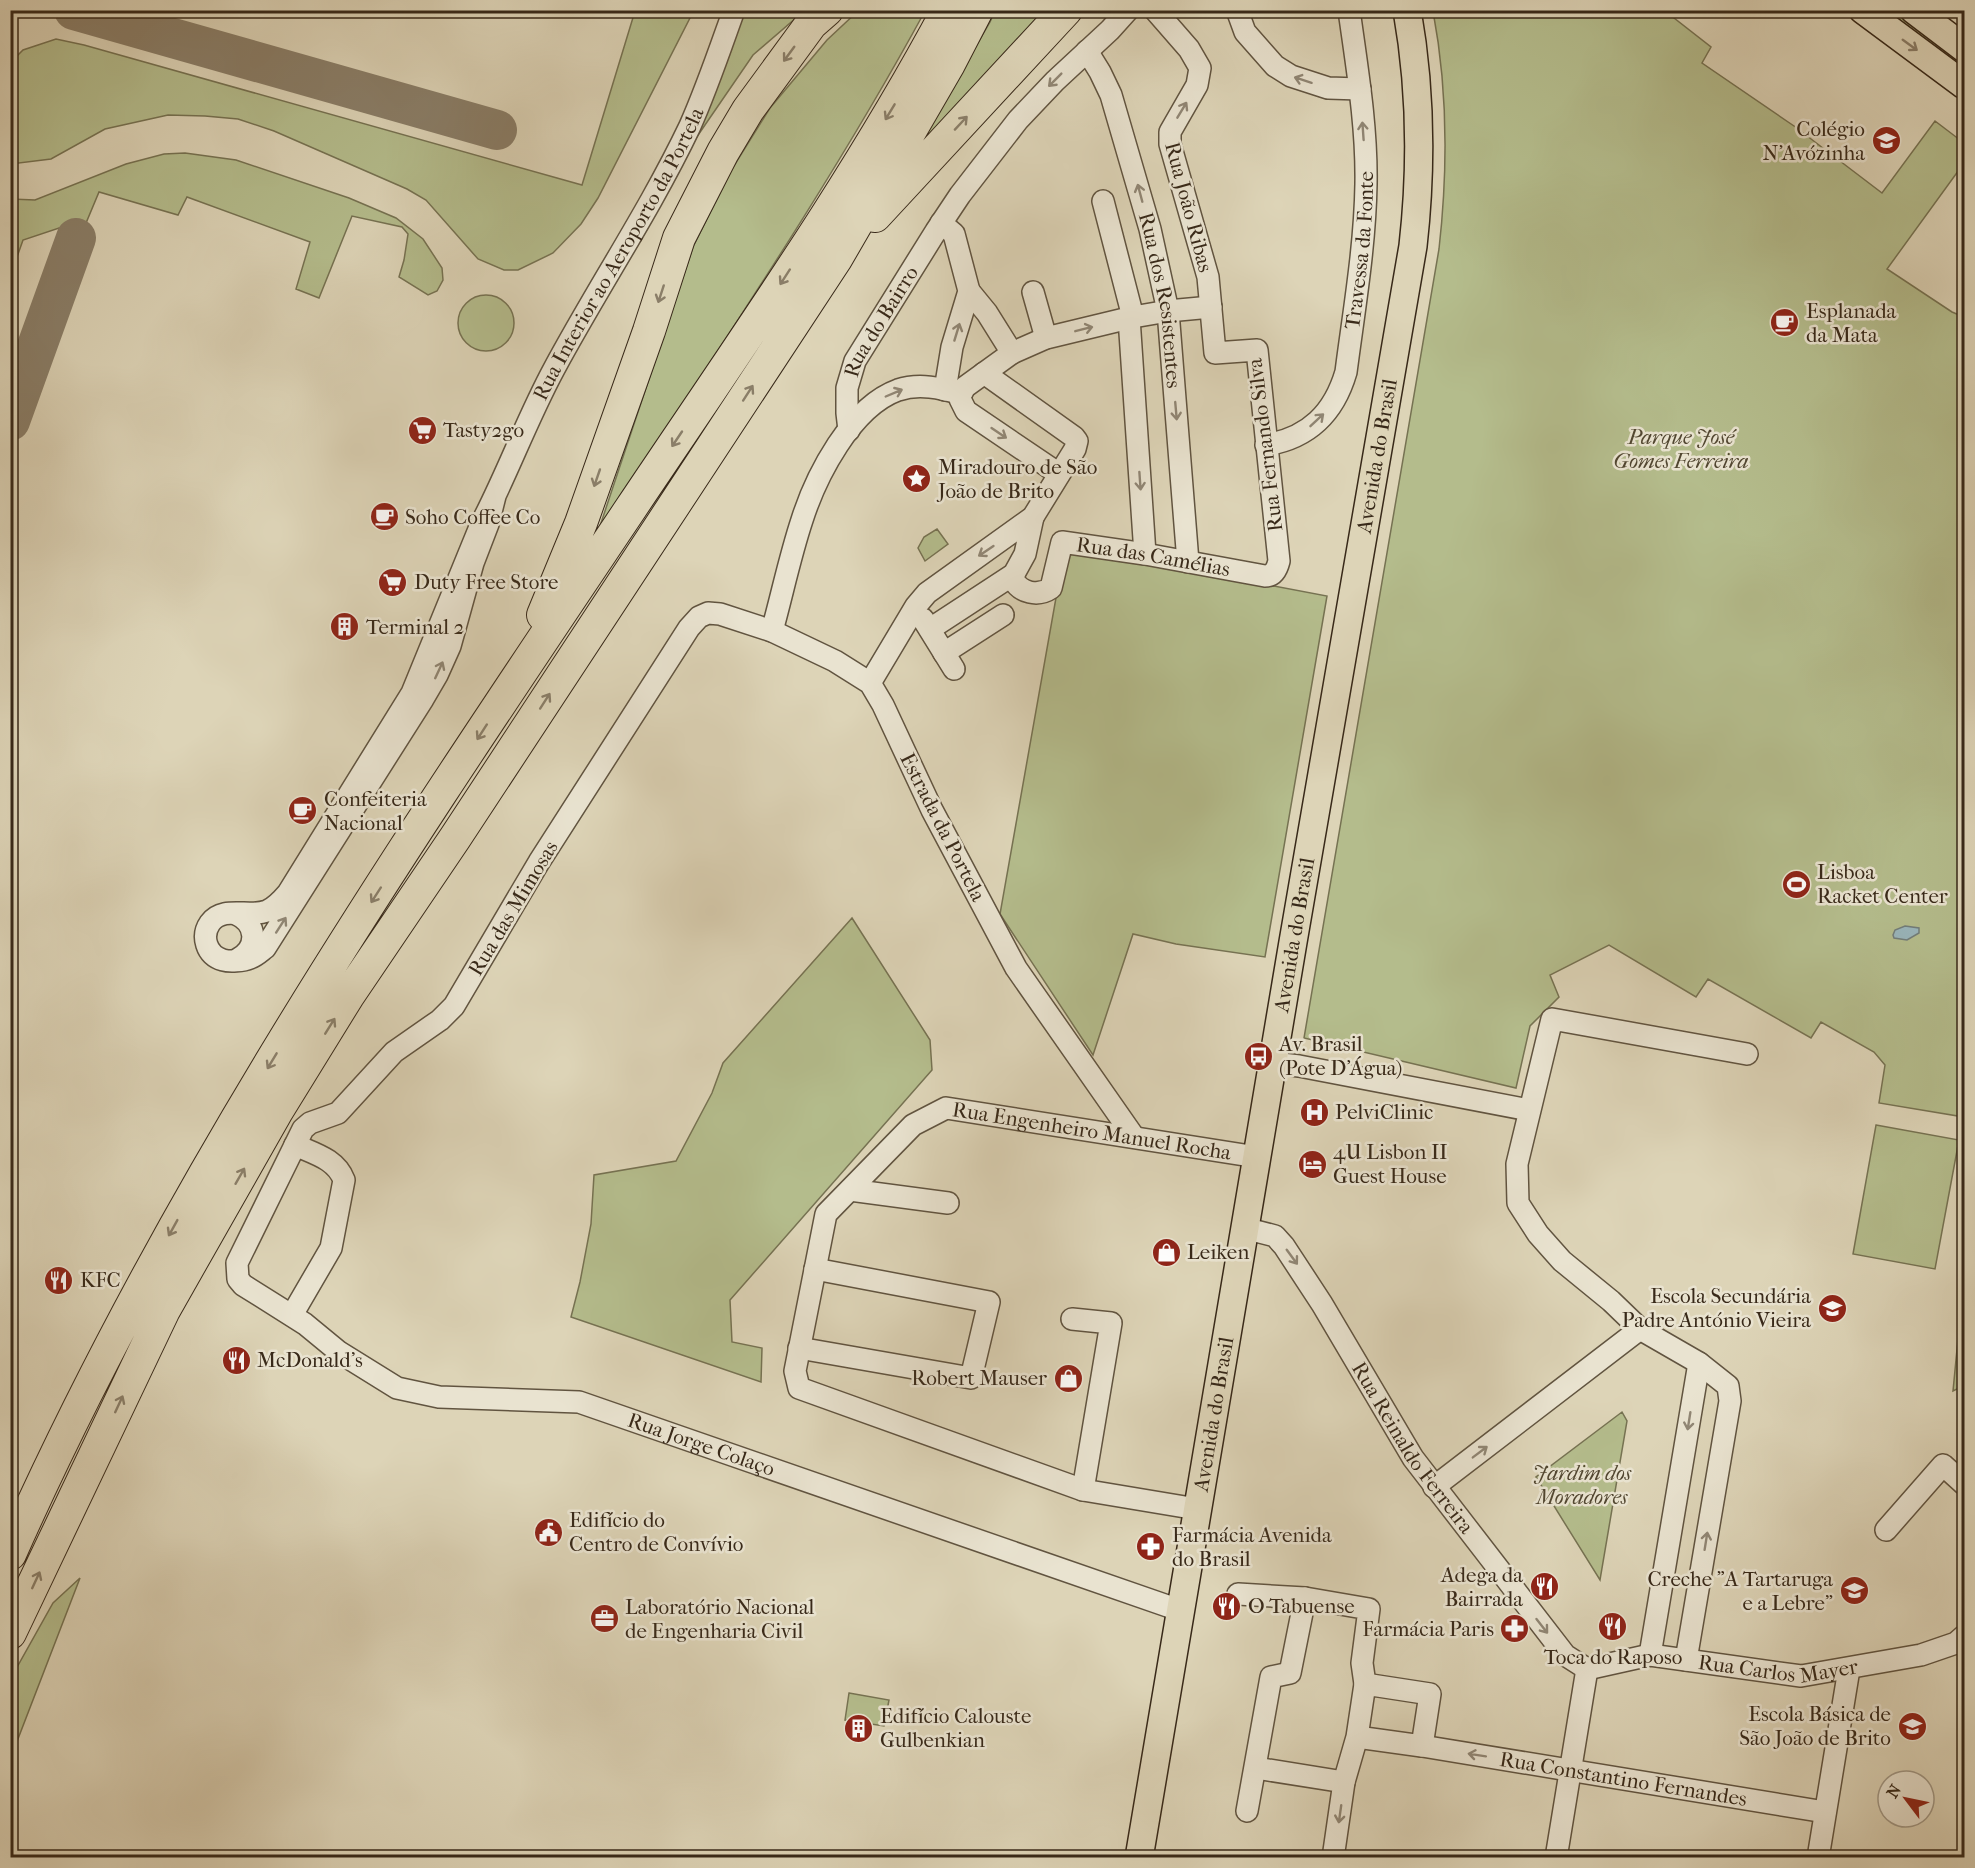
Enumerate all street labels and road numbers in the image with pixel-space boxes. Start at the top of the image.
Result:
street label: Rua Interior ao Aeroporto da Portela [528,104,709,404]
street label: Rua João Ribas [1160,139,1218,275]
street label: Travessa da Fonte [1340,171,1378,331]
street label: Rua dos Resistentes [1134,210,1186,389]
street label: Rua do Bairro [839,262,923,380]
street label: Rua Fernando Silva [1242,357,1288,533]
street label: Avenida do Brasil [1352,377,1402,536]
street label: Rua das Camélias [1075,532,1232,581]
street label: Estrada da Portela [895,749,991,905]
street label: Rua das Mimosas [463,836,563,980]
street label: Avenida do Brasil [1269,856,1319,1015]
street label: Rua Engenheiro Manuel Rocha [951,1097,1233,1165]
street label: Avenida do Brasil [1189,1335,1238,1494]
street label: Rua Reinaldo Ferreira [1347,1358,1479,1538]
street label: Rua Jorge Colaço [624,1408,778,1481]
street label: Rua Carlos Mayer [1697,1650,1860,1688]
street label: Rua Constantino Fernandes [1498,1747,1749,1811]

